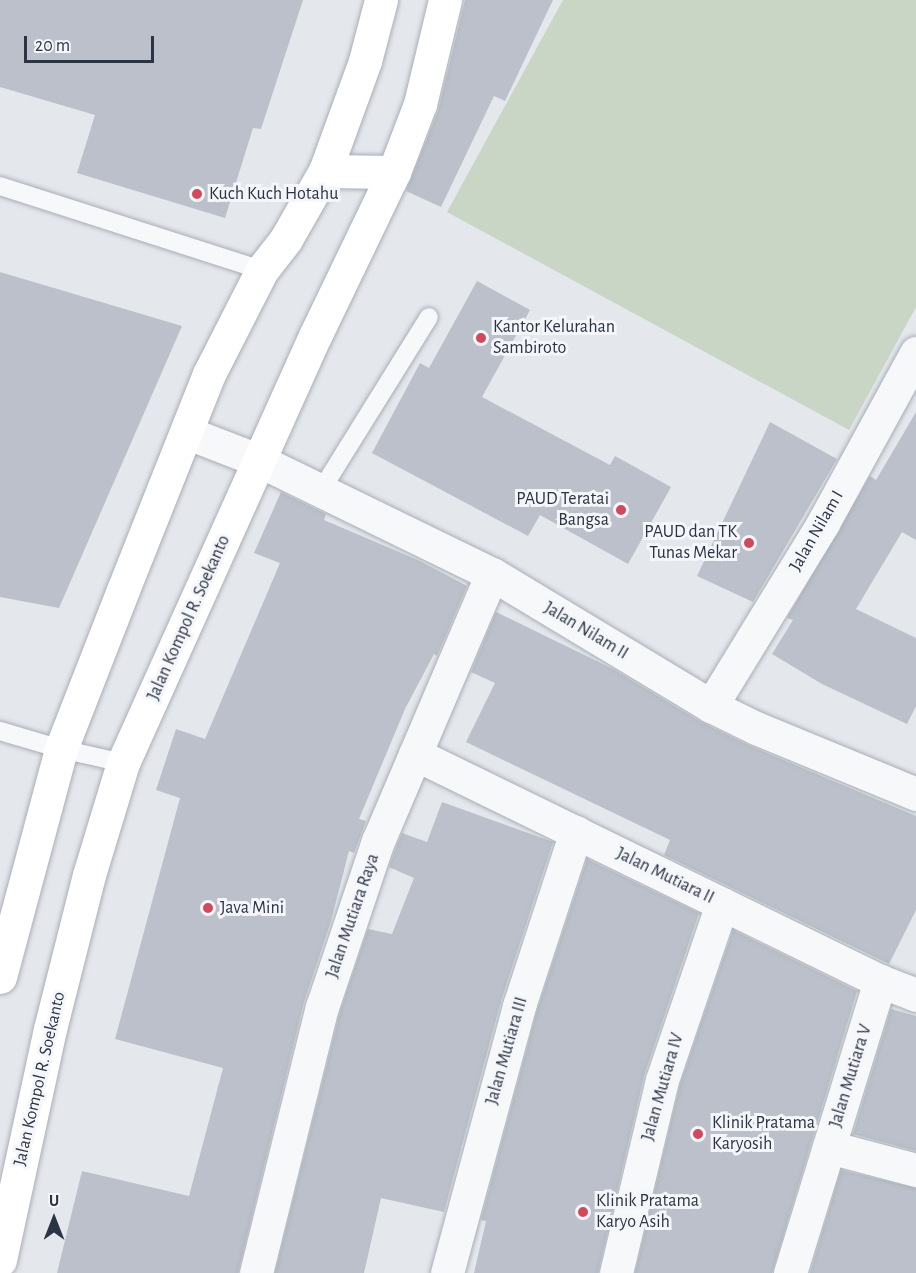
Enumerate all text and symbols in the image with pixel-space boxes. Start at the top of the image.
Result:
scale bar [27,24,158,62]
text: 20 m [35,37,70,55]
place label: Kuch Kuch Hotahu [209,183,338,205]
marker: Kuch Kuch Hotahu [190,187,204,201]
place label: Kantor Kelurahan Sambiroto [493,317,615,360]
marker: Kantor Kelurahan Sambiroto [474,331,488,345]
street label: Jalan Nilam I [785,487,849,575]
place label: PAUD Teratai Bangsa [516,489,609,532]
marker: PAUD Teratai Bangsa [614,503,628,517]
place label: PAUD dan TK Tunas Mekar [644,522,737,564]
street label: Jalan Kompol R. Soekanto [143,532,235,704]
marker: PAUD dan TK Tunas Mekar [742,536,756,550]
street label: Jalan Nilam II [540,597,632,665]
street label: Jalan Mutiara II [613,843,717,909]
street label: Jalan Mutiara Raya [322,851,384,981]
place label: Java Mini [220,897,284,919]
marker: Java Mini [201,901,215,915]
street label: Jalan Kompol R. Soekanto [9,990,71,1168]
street label: Jalan Mutiara III [481,995,533,1107]
street label: Jalan Mutiara V [825,1022,877,1130]
street label: Jalan Mutiara IV [637,1031,689,1143]
place label: Klinik Pratama Karyosih [712,1113,815,1156]
marker: Klinik Pratama Karyosih [689,1125,707,1143]
north arrow [24,1189,84,1249]
place label: Klinik Pratama Karyo Asih [596,1191,699,1234]
text: U [49,1193,59,1209]
marker: Klinik Pratama Karyo Asih [574,1203,592,1221]

